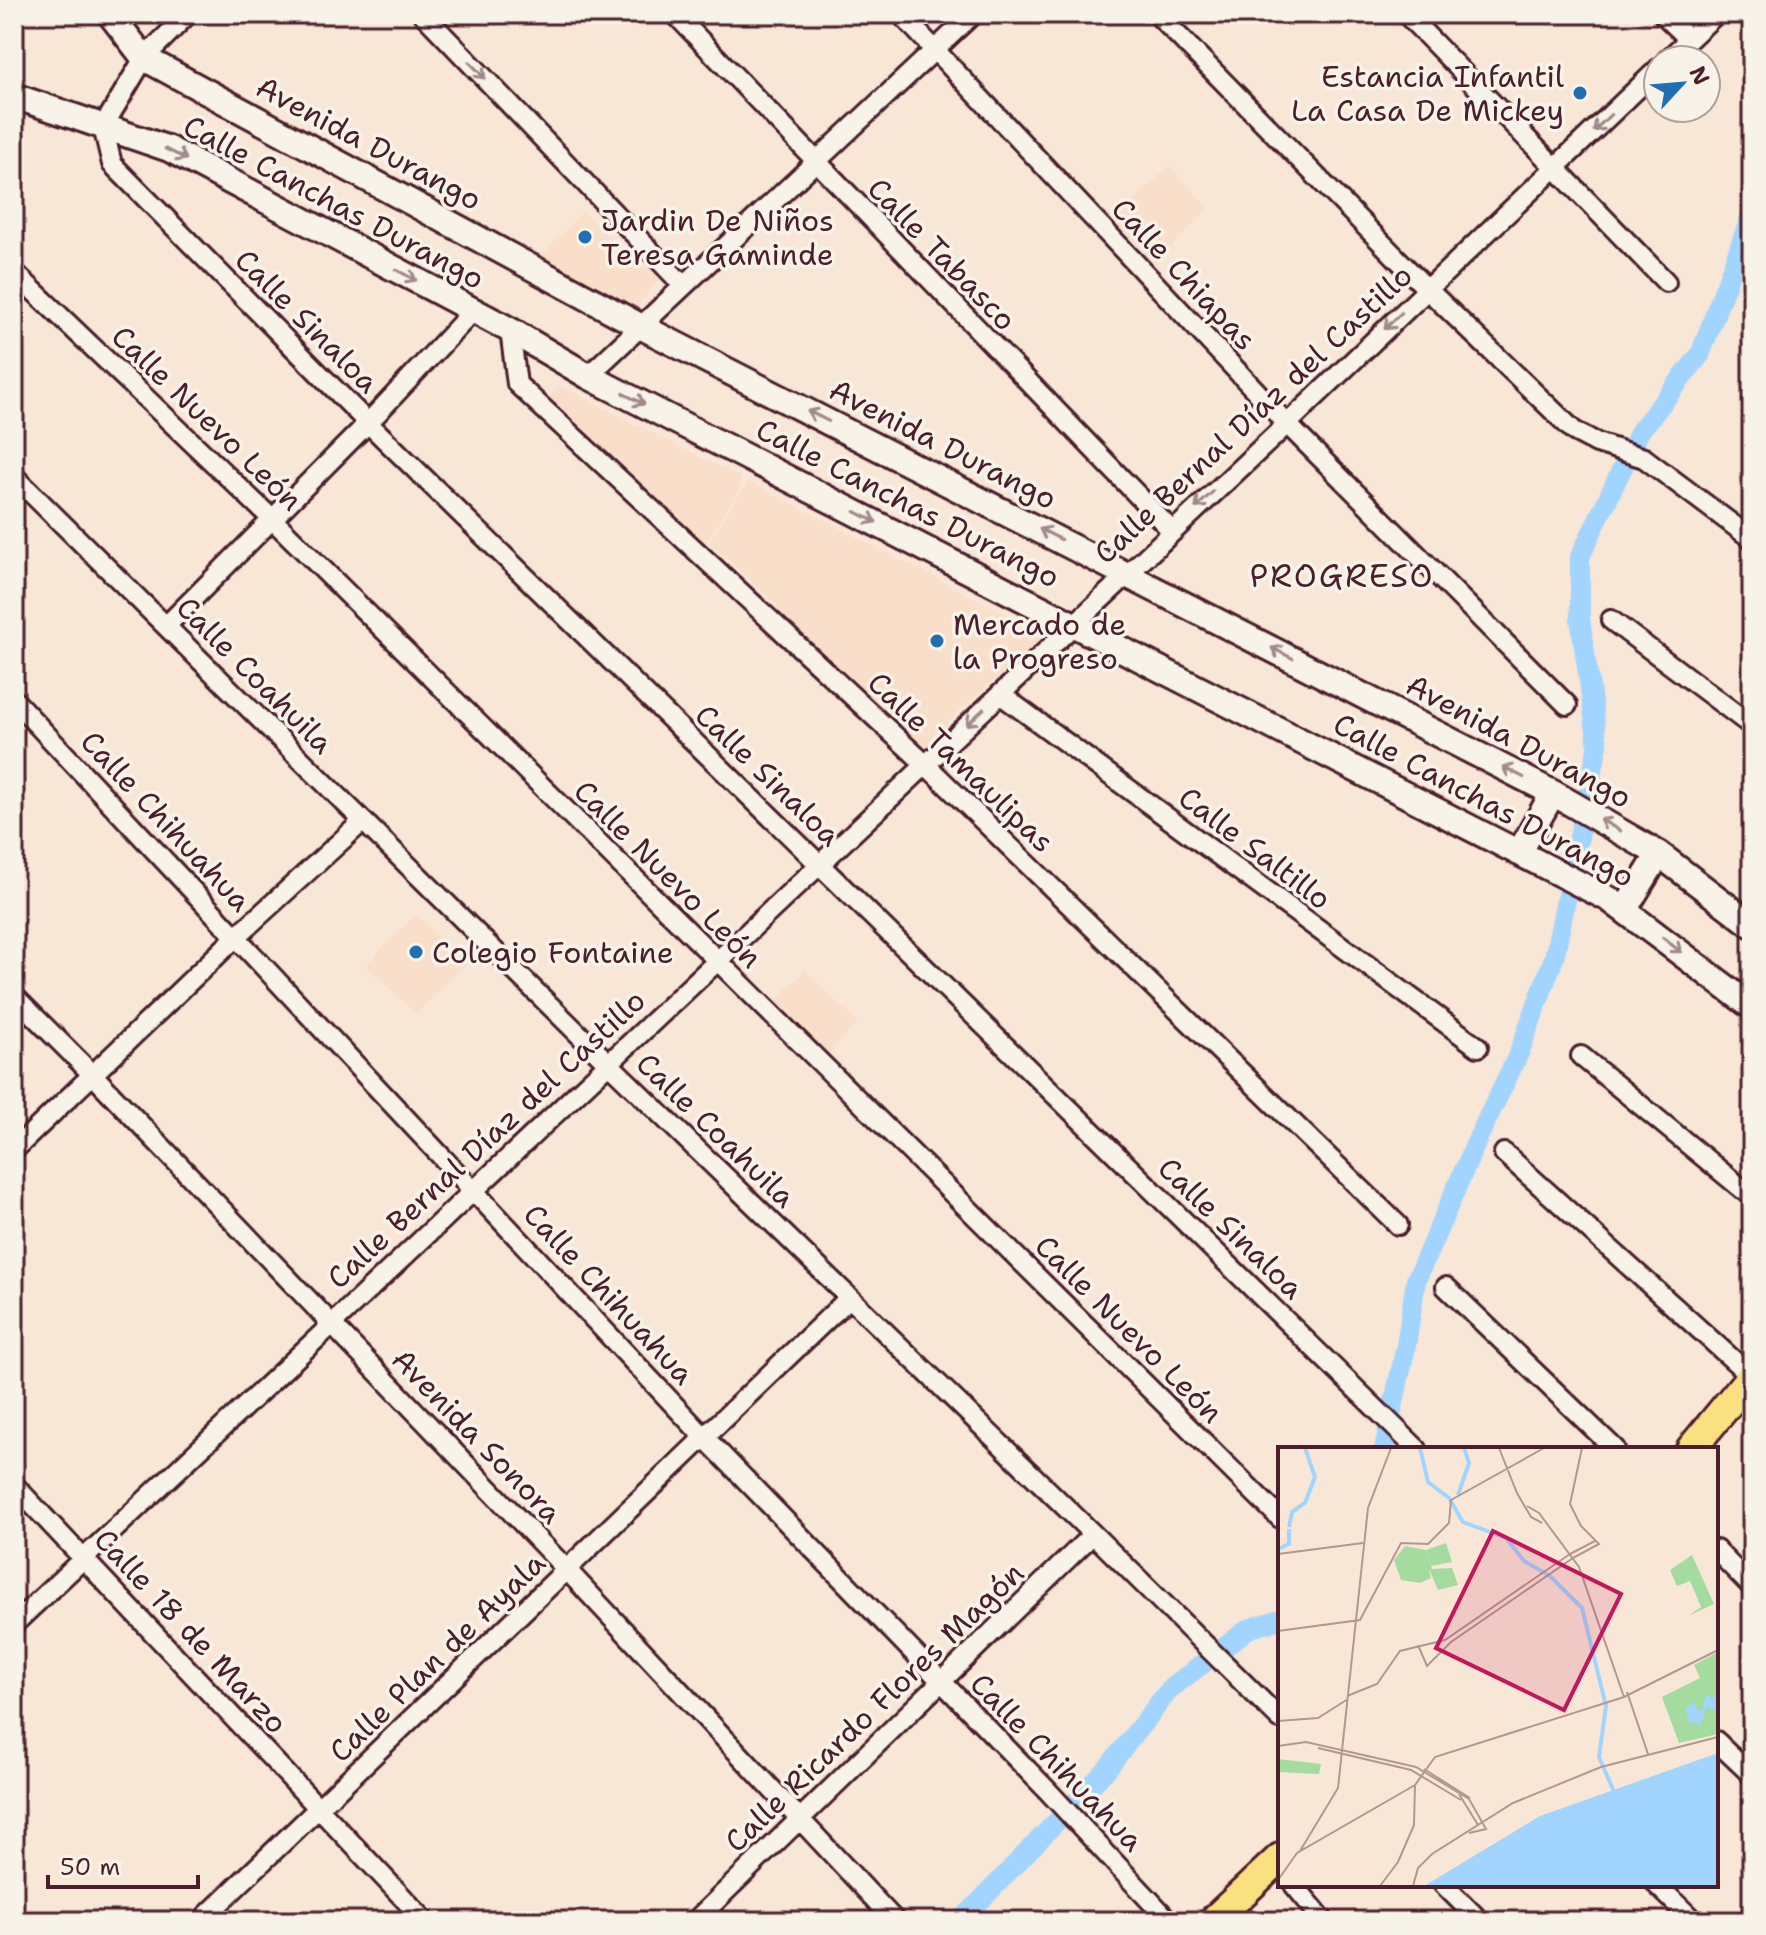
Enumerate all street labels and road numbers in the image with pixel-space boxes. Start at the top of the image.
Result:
street label: Avenida Durango [249,66,489,220]
street label: Calle Canchas Durango [176,105,492,299]
street label: Calle Tabasco [858,169,1026,339]
street label: Calle Chiapas [1103,189,1265,359]
street label: Calle Sinaloa [226,240,388,402]
street label: Calle Bernal Díaz del Castillo [1085,255,1421,573]
street label: Calle Nuevo León [103,316,311,520]
street label: Avenida Durango [822,369,1064,519]
street label: Calle Canchas Durango [749,409,1067,597]
street label: Calle Coahuila [167,587,343,763]
street label: Calle Tamaulipas [859,662,1063,862]
street label: Avenida Durango [1399,664,1639,818]
street label: Calle Sinaloa [686,695,850,855]
street label: Calle Canchas Durango [1326,703,1642,897]
street label: Calle Chihuahua [71,722,261,921]
street label: Calle Nuevo León [565,771,771,977]
street label: Calle Saltillo [1170,777,1340,919]
street label: Calle Bernal Díaz del Castillo [318,980,654,1298]
street label: Calle Coahuila [627,1043,805,1217]
street label: Calle Sinaloa [1149,1148,1313,1308]
street label: Calle Chihuahua [514,1195,704,1394]
street label: Calle Nuevo León [1026,1226,1232,1432]
street label: Avenida Sonora [383,1339,572,1533]
street label: Calle 18 de Marzo [85,1520,297,1742]
street label: Calle Plan de Ayala [320,1543,554,1771]
street label: Calle Ricardo Flores Magón [715,1553,1033,1861]
street label: Calle Chihuahua [961,1664,1153,1861]

